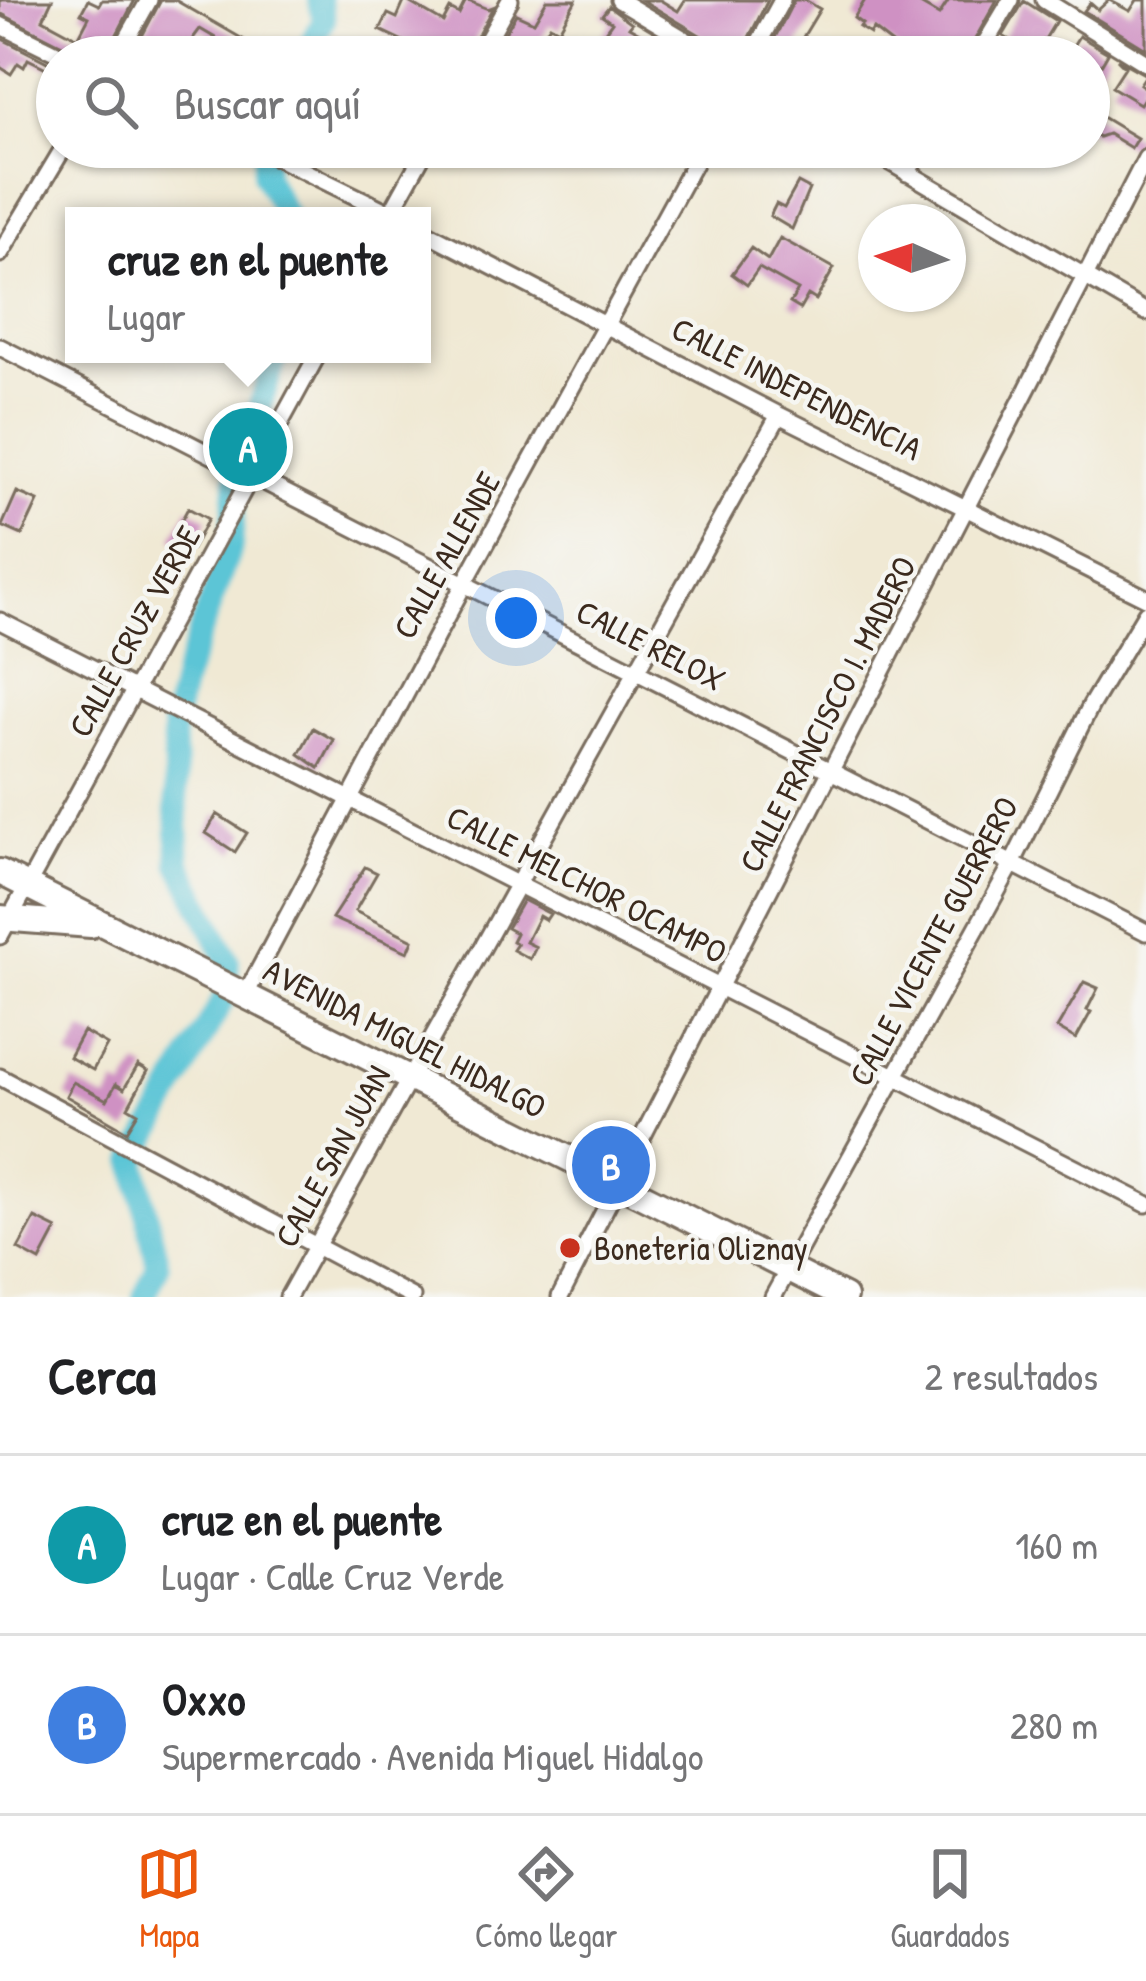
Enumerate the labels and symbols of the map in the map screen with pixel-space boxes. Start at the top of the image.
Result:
north arrow [858,204,966,312]
street label: CALLE INDEPENDENCIA [665,306,929,470]
pin: A [209,402,287,492]
street label: CALLE ALLENDE [382,464,510,646]
street label: CALLE CRUZ VERDE [58,517,210,744]
street label: CALLE FRANCISCO I. MADERO [728,549,926,879]
your location [486,588,546,648]
street label: CALLE RELOX [569,589,733,701]
street label: CALLE VICENTE GUERRERO [838,789,1028,1093]
street label: CALLE MELCHOR OCAMPO [440,794,734,974]
street label: AVENIDA MIGUEL HIDALGO [256,948,554,1128]
street label: CALLE SAN JUAN [264,1057,400,1255]
pin: B [572,1120,650,1210]
place label: Boneteria Oliznay [594,1226,808,1271]
marker: Boneteria Oliznay [557,1235,583,1261]

